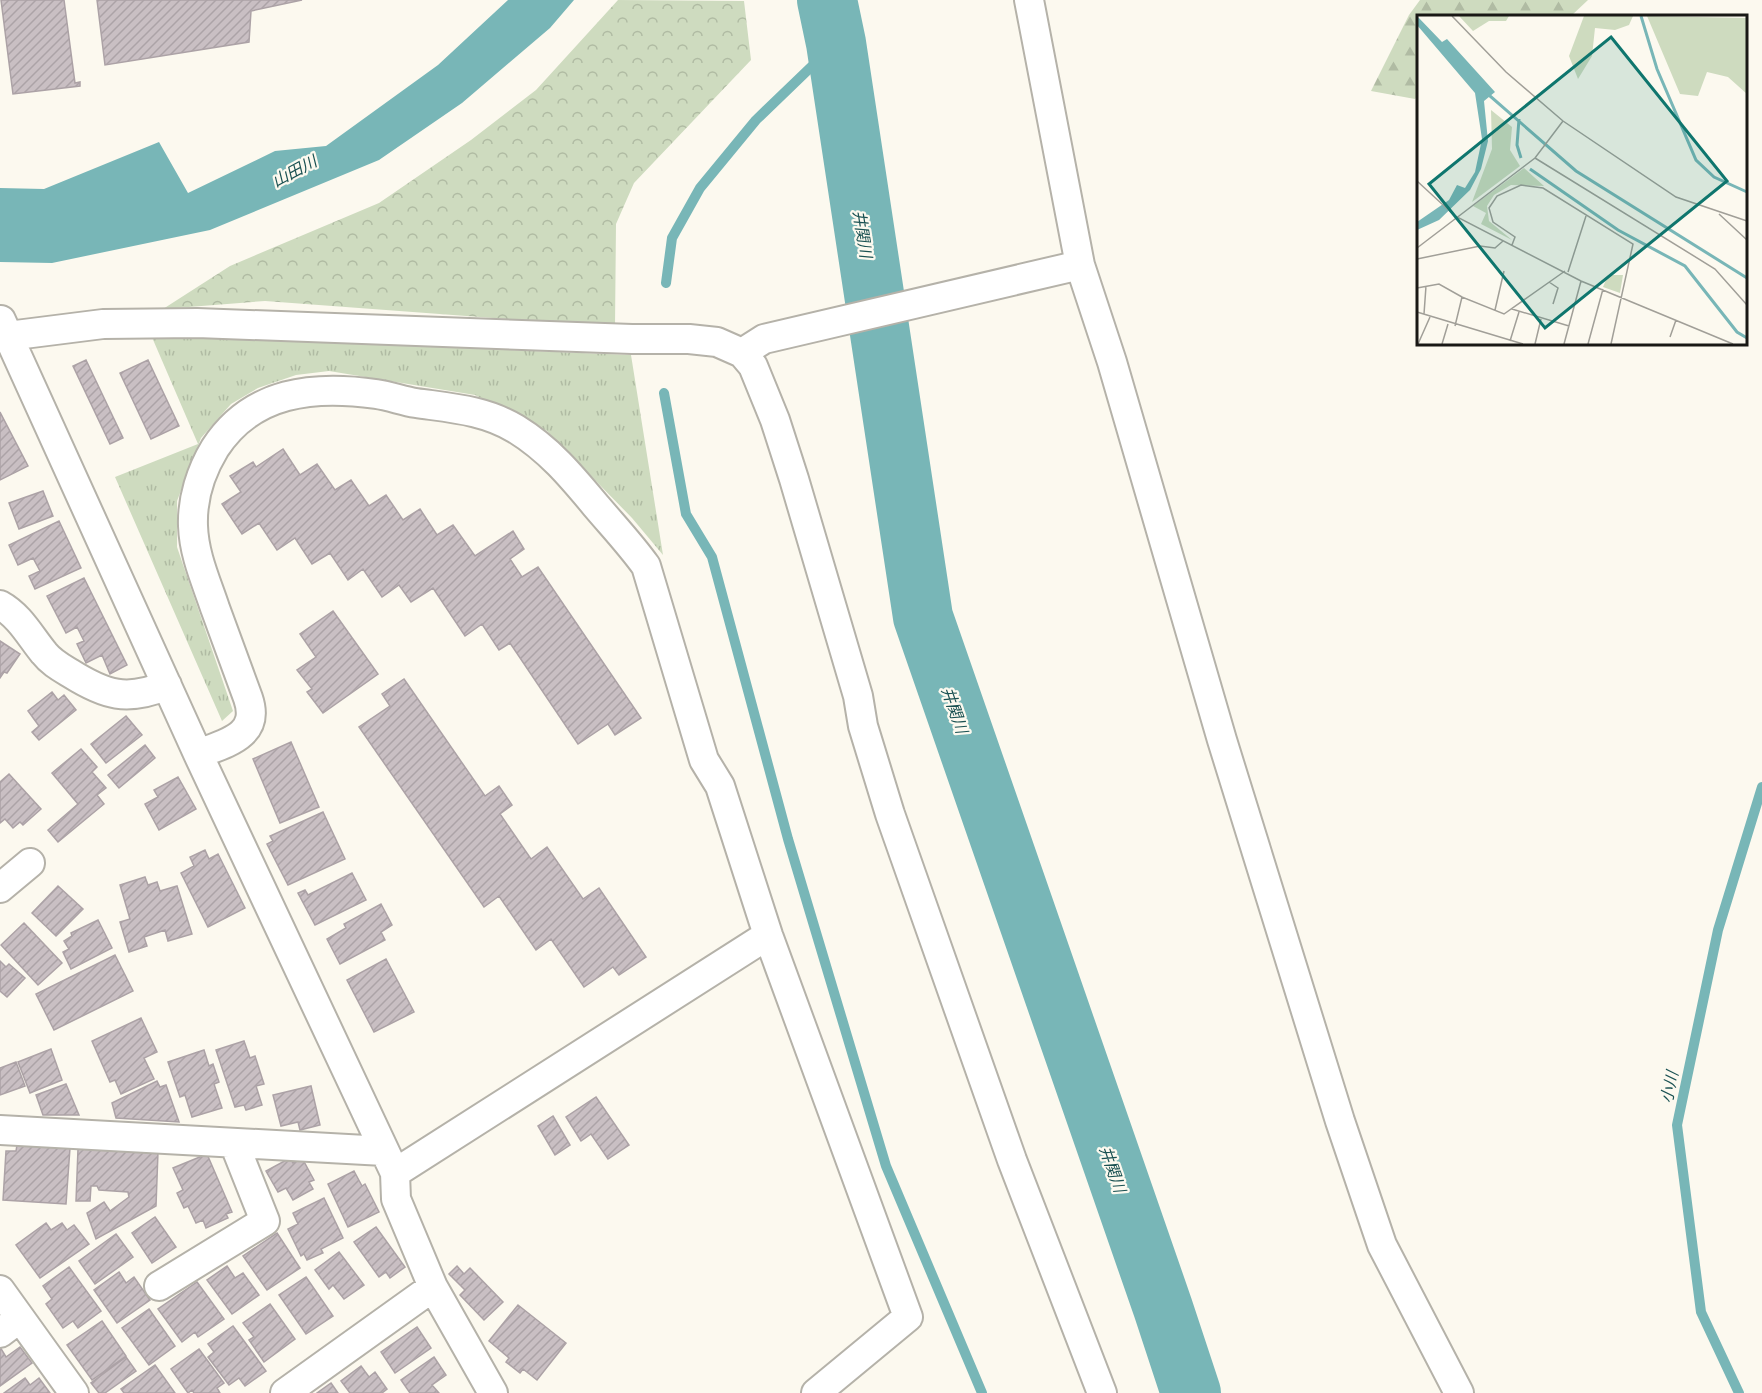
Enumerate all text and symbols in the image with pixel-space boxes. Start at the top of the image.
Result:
inset map [1417,15,1747,345]
water label: 山田川 [268,150,323,193]
water label: 井関川 [847,209,877,262]
water label: 井関川 [936,684,973,738]
water label: 小川 [1656,1067,1684,1105]
water label: 井関川 [1094,1143,1131,1197]

